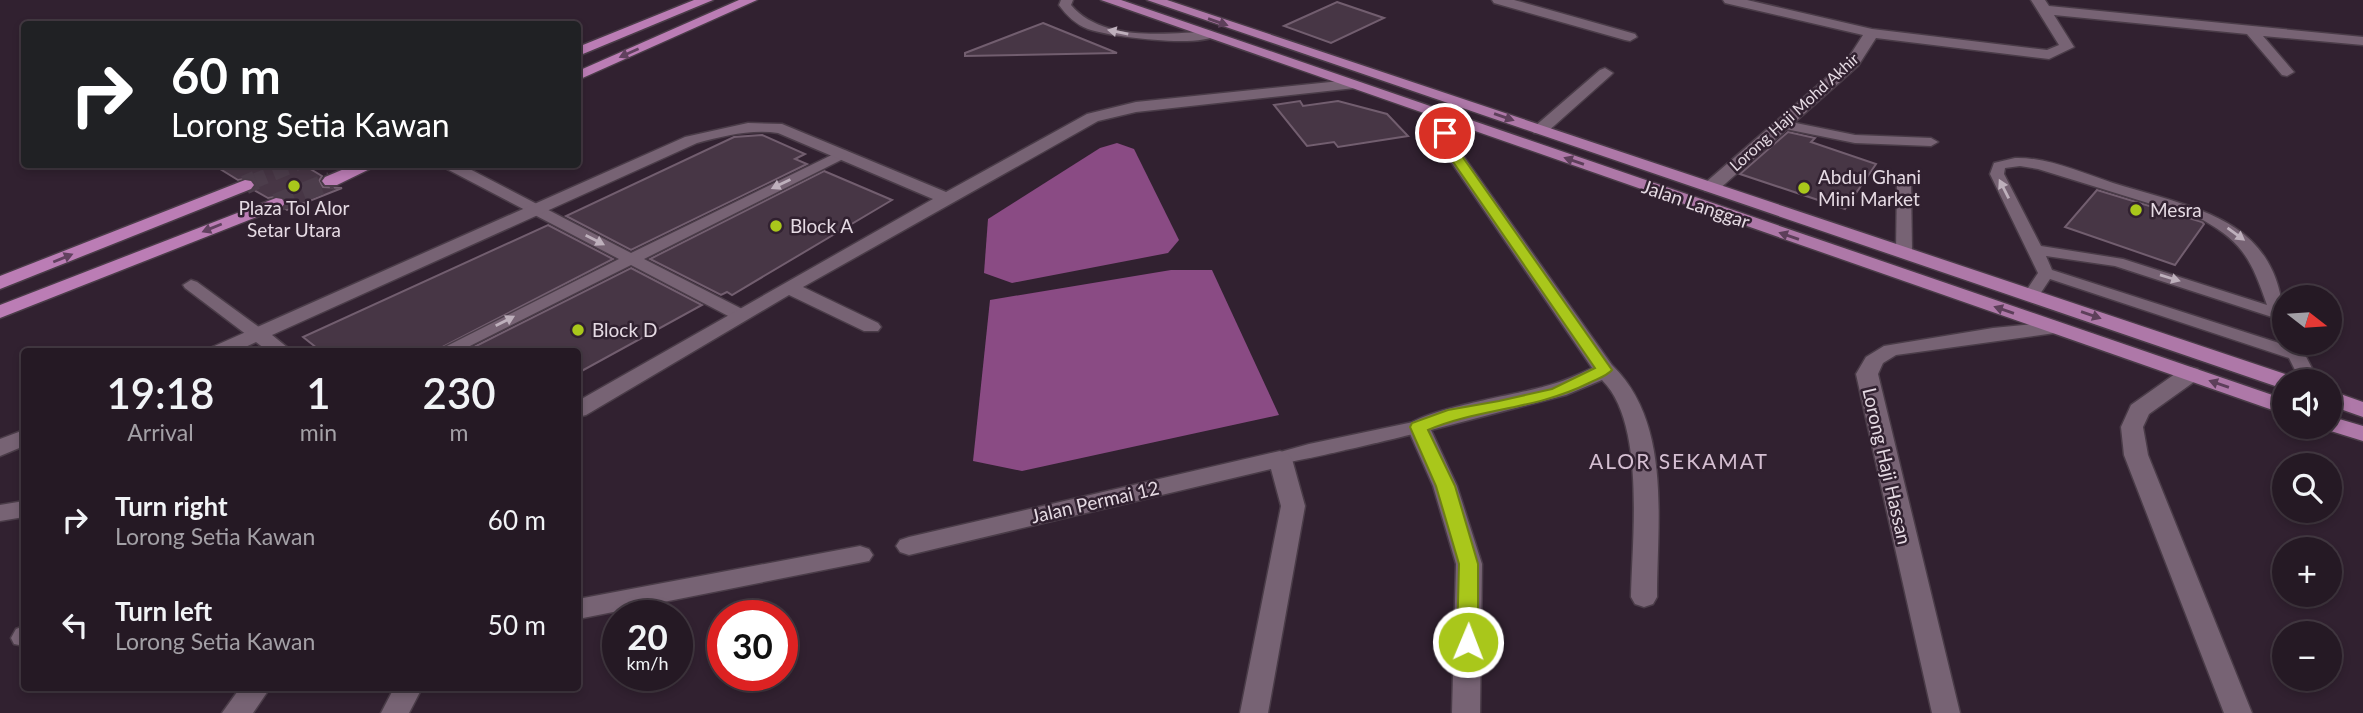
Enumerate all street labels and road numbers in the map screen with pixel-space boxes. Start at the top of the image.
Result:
street label: Lorong Haji Mohd Akhir [1725,49,1862,175]
street label: Jalan Langgar [1639,174,1753,233]
street label: Lorong Haji Hassan [1858,385,1917,547]
street label: Jalan Permai 12 [1029,476,1161,527]

